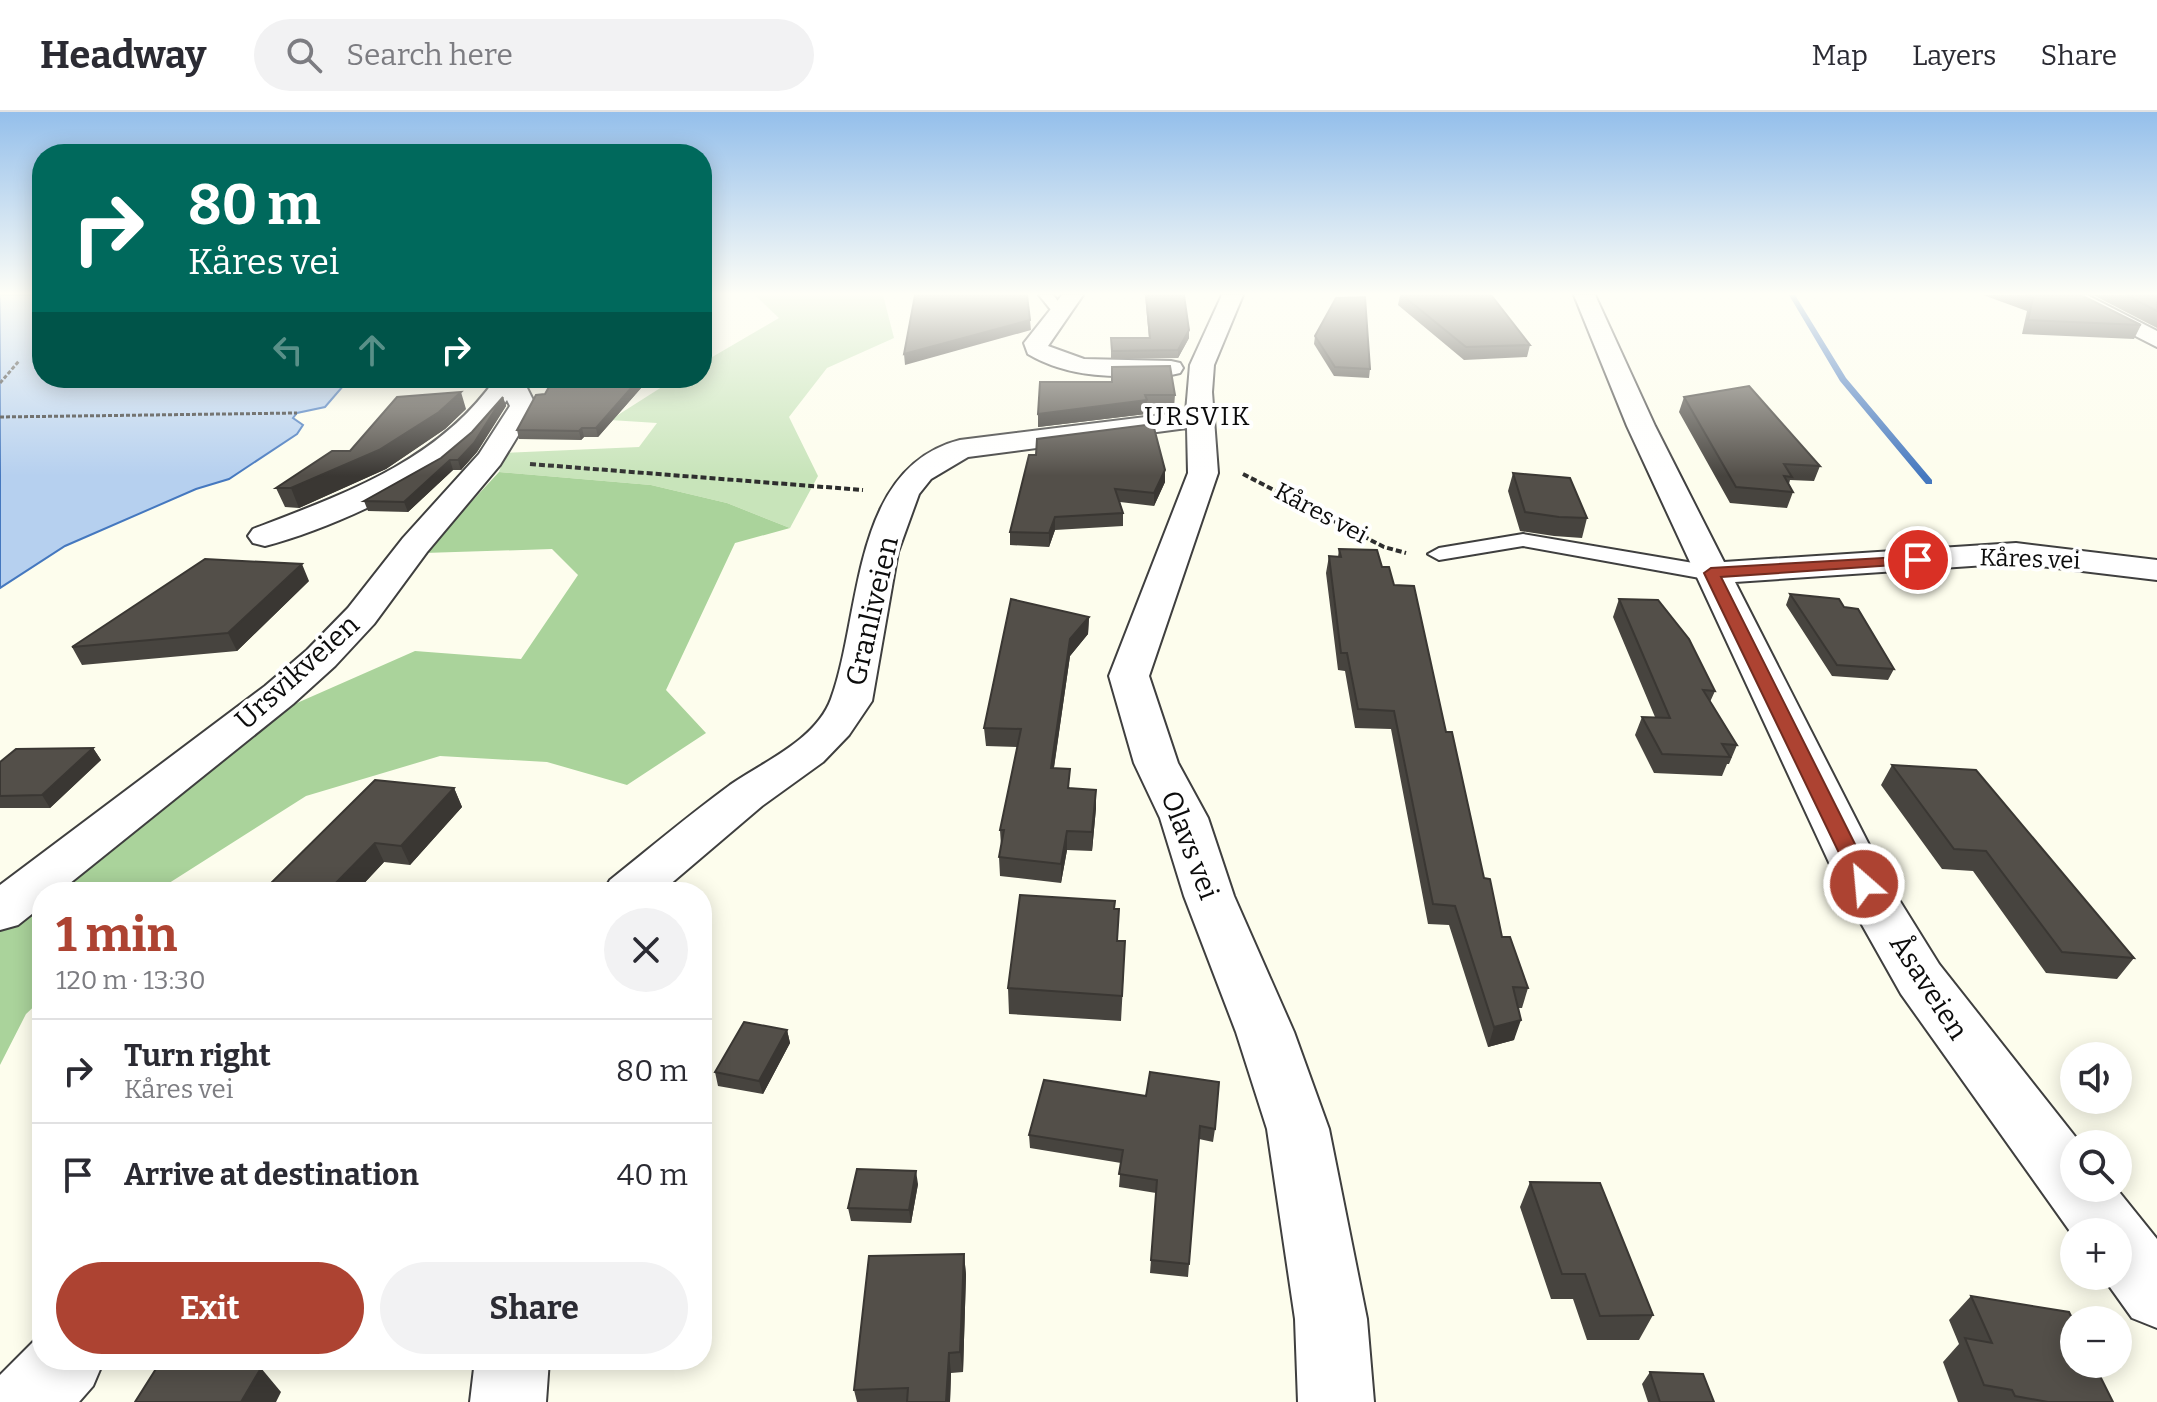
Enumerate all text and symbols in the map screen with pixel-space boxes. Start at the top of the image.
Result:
search box [254,19,814,91]
text: Headway [40,32,206,78]
icon: search [282,33,326,77]
text: Search here [346,37,513,73]
text: Map [1811,39,1868,72]
text: Layers [1912,39,1996,72]
text: Share [2040,39,2117,72]
text: 80 m [188,172,321,239]
icon: right [56,176,160,280]
text: Kåres vei [188,240,340,284]
icon: left [266,328,310,372]
icon: ahead [350,328,394,372]
icon: right [434,328,478,372]
district label: URSVIK [1144,401,1252,432]
street label: Kåres vei [1270,477,1372,549]
pin [1884,526,1952,594]
street label: Granliveien [839,533,905,689]
icon: arrive [1896,538,1940,582]
street label: Kåres vei [1979,543,2081,575]
street label: Ursvikveien [228,608,366,736]
street label: Olavs vei [1154,786,1226,904]
position arrow [1822,842,1906,926]
text: 1 min [56,906,177,964]
button: close [604,908,688,992]
street label: Åsaveien [1883,928,1975,1046]
text: 120 m · 13:30 [56,965,206,996]
text: Turn right [124,1038,271,1074]
map controls [2060,1042,2132,1378]
button: sound [2060,1042,2132,1114]
icon: right [56,1049,100,1093]
text: 80 m [616,1053,688,1089]
text: Kåres vei [124,1074,233,1105]
button: search [2060,1130,2132,1202]
icon: arrive [56,1153,100,1197]
text: Arrive at destination [124,1157,419,1193]
text: 40 m [617,1157,688,1193]
button: + [2060,1218,2132,1290]
button: Exit [56,1262,364,1354]
button: Share [380,1262,688,1354]
button: − [2060,1306,2132,1378]

